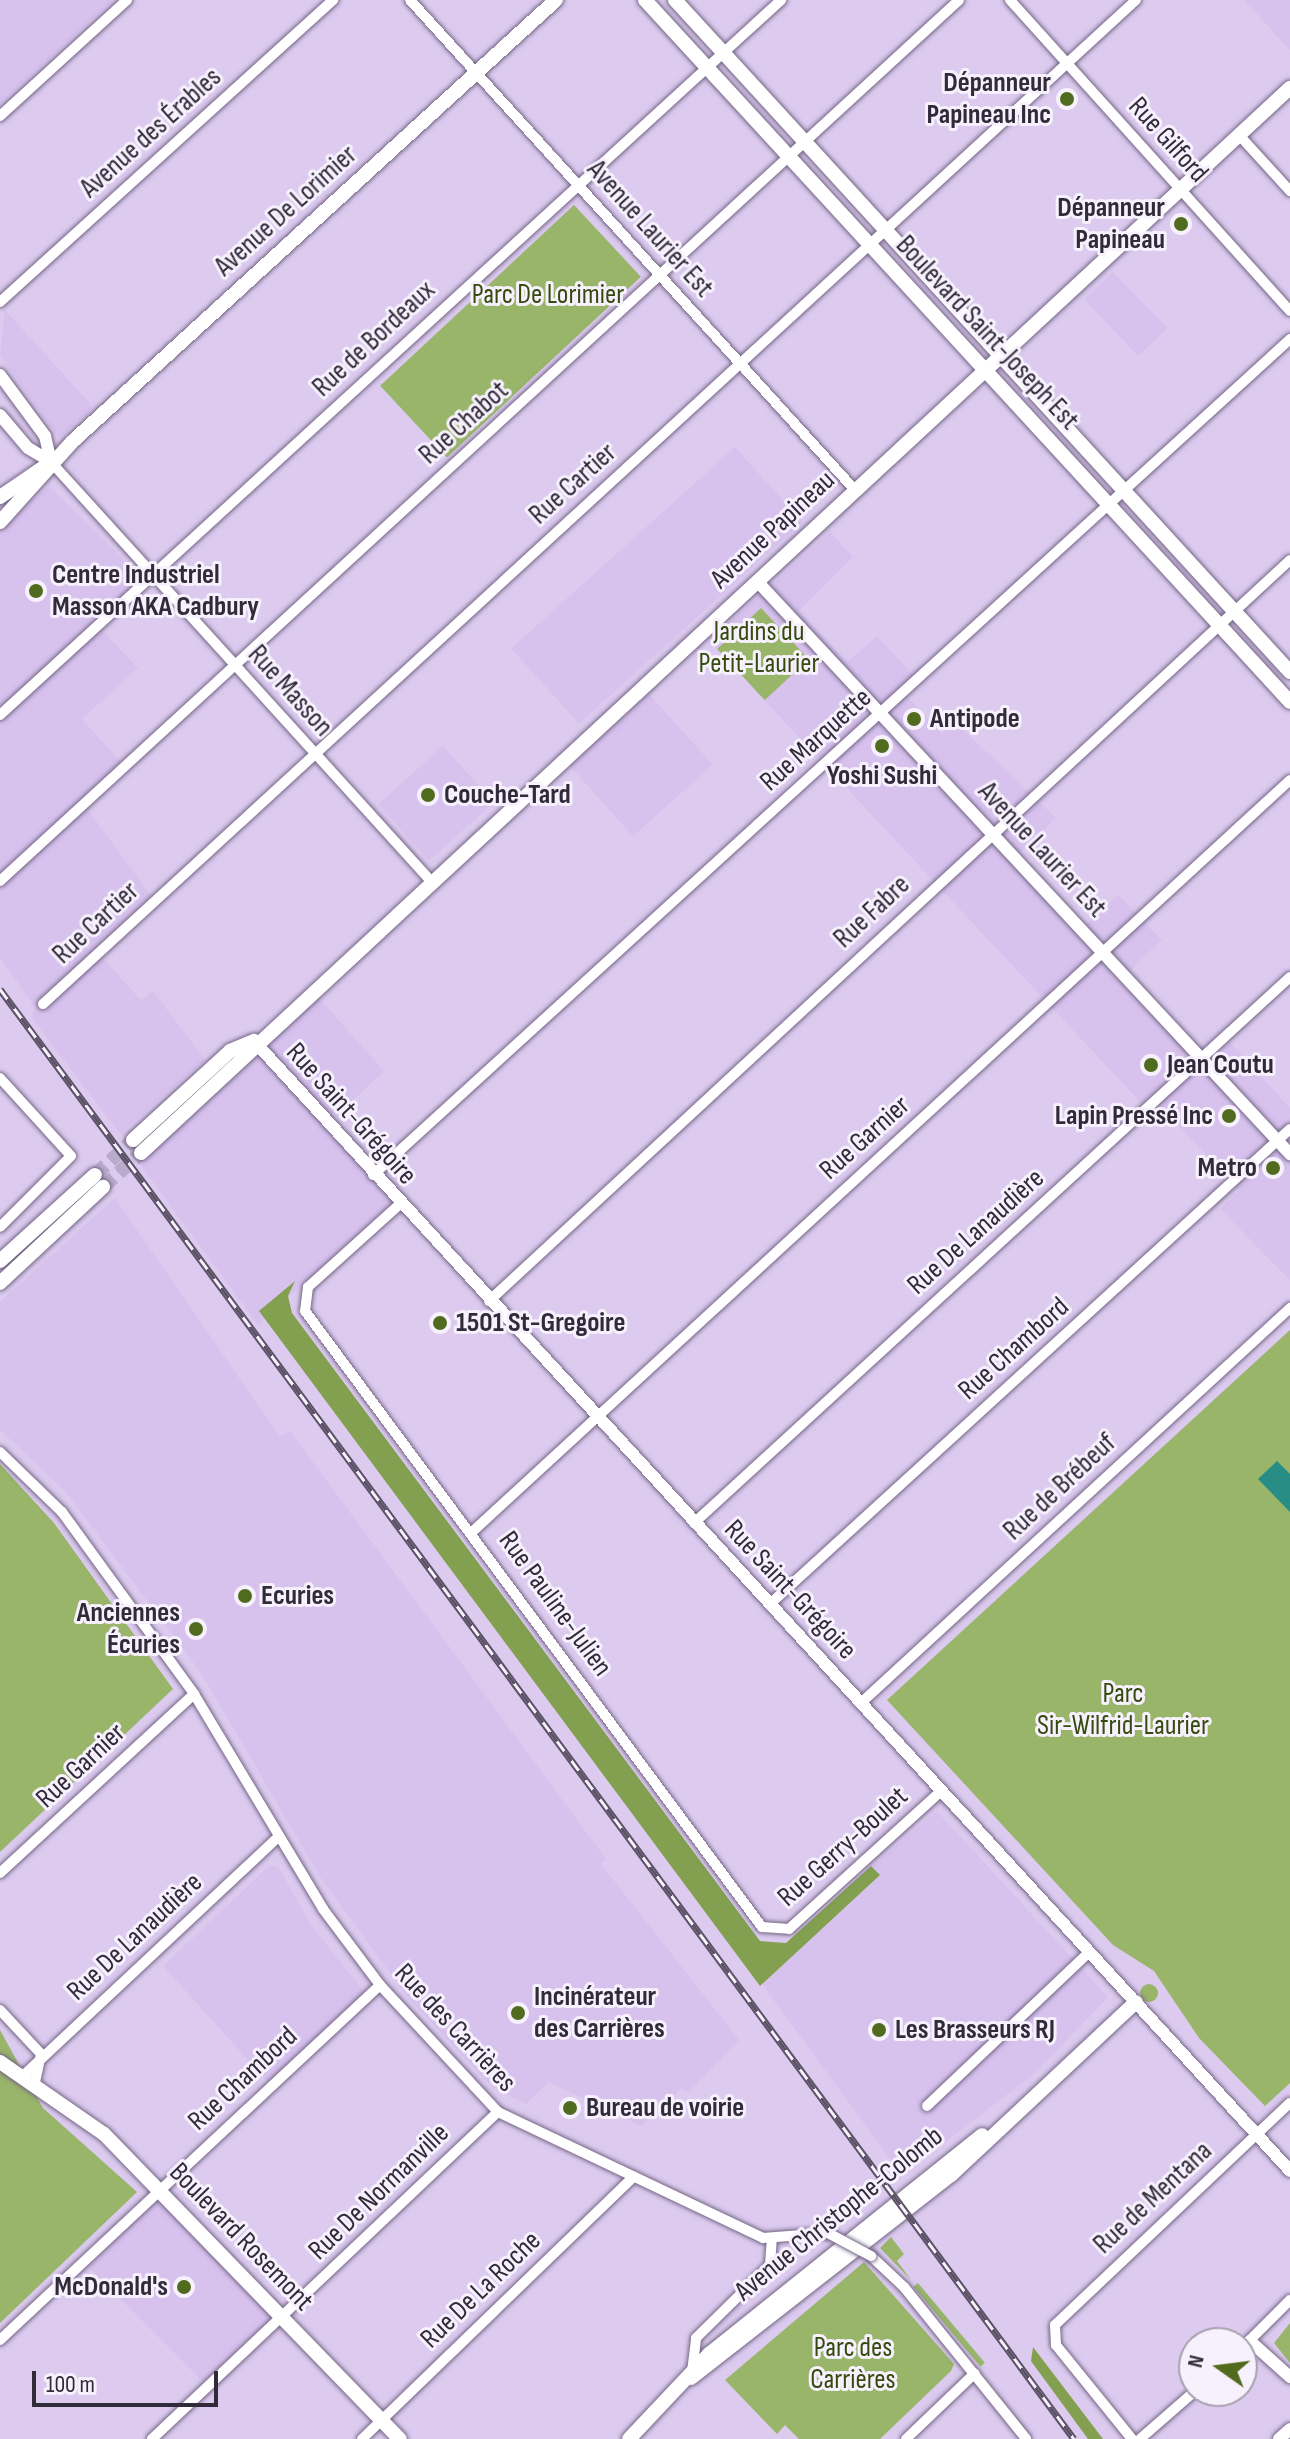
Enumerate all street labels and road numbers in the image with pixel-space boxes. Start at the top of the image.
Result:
street label: Avenue des Érables [73,61,229,205]
street label: Rue Gilford [1121,90,1215,190]
street label: Avenue De Lorimier [208,138,364,284]
street label: Avenue Laurier Est [580,154,720,304]
street label: Boulevard Saint-Joseph Est [888,229,1086,437]
street label: Rue de Bordeaux [306,274,442,404]
street label: Rue Chabot [412,374,516,472]
street label: Rue Cartier [523,436,623,532]
street label: Avenue Papineau [704,464,842,596]
street label: Rue Masson [240,638,340,744]
street label: Rue Marquette [753,681,879,799]
street label: Avenue Laurier Est [971,775,1113,925]
street label: Rue Fabre [827,868,917,956]
street label: Rue Cartier [46,875,146,971]
street label: Rue Saint-Grégoire [279,1036,423,1192]
street label: Rue Garnier [813,1089,917,1187]
street label: Rue De Lanaudière [901,1162,1051,1302]
street label: Rue Chambord [952,1291,1076,1407]
street label: Rue de Brébeuf [997,1426,1123,1548]
street label: Rue Saint-Grégoire [717,1513,863,1667]
street label: Rue Pauline-Julien [491,1525,619,1683]
street label: Rue Garnier [30,1716,132,1816]
street label: Rue Gerry-Boulet [771,1780,915,1914]
street label: Rue De Lanaudière [60,1866,210,2008]
street label: Rue des Carrières [387,1957,523,2099]
street label: Rue Chambord [181,2020,305,2138]
street label: Rue De Normanville [302,2117,456,2267]
street label: Avenue Christophe-Colomb [728,2120,950,2308]
street label: Rue de Mentana [1087,2135,1219,2261]
street label: Boulevard Rosemont [162,2156,320,2318]
street label: Rue De La Roche [414,2224,548,2356]

